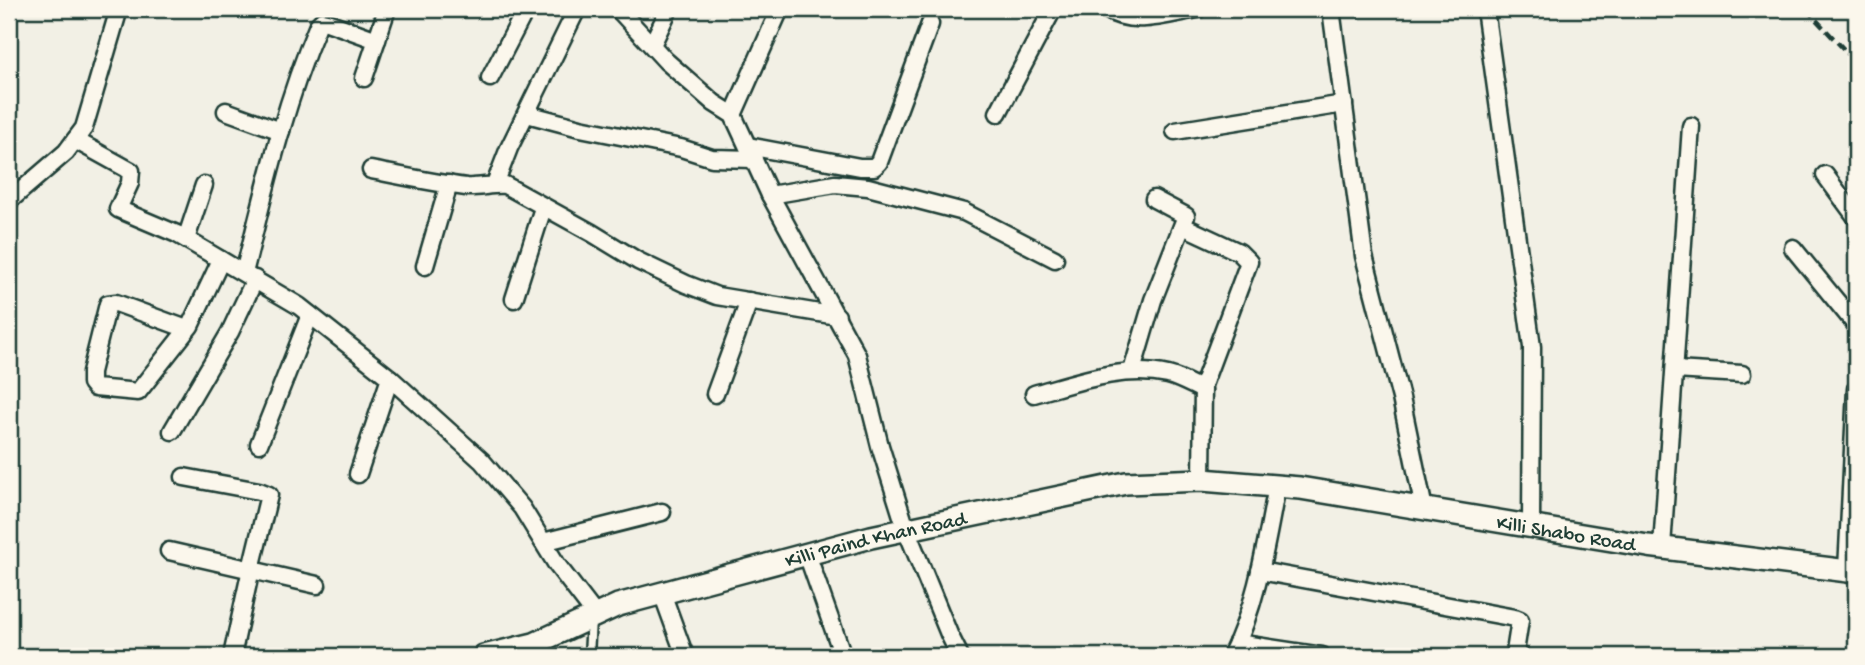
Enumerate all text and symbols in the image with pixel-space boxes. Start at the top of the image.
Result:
street label: Killi Paind Khan Road [783,508,971,575]
street label: Killi Shabo Road [1494,512,1639,560]

